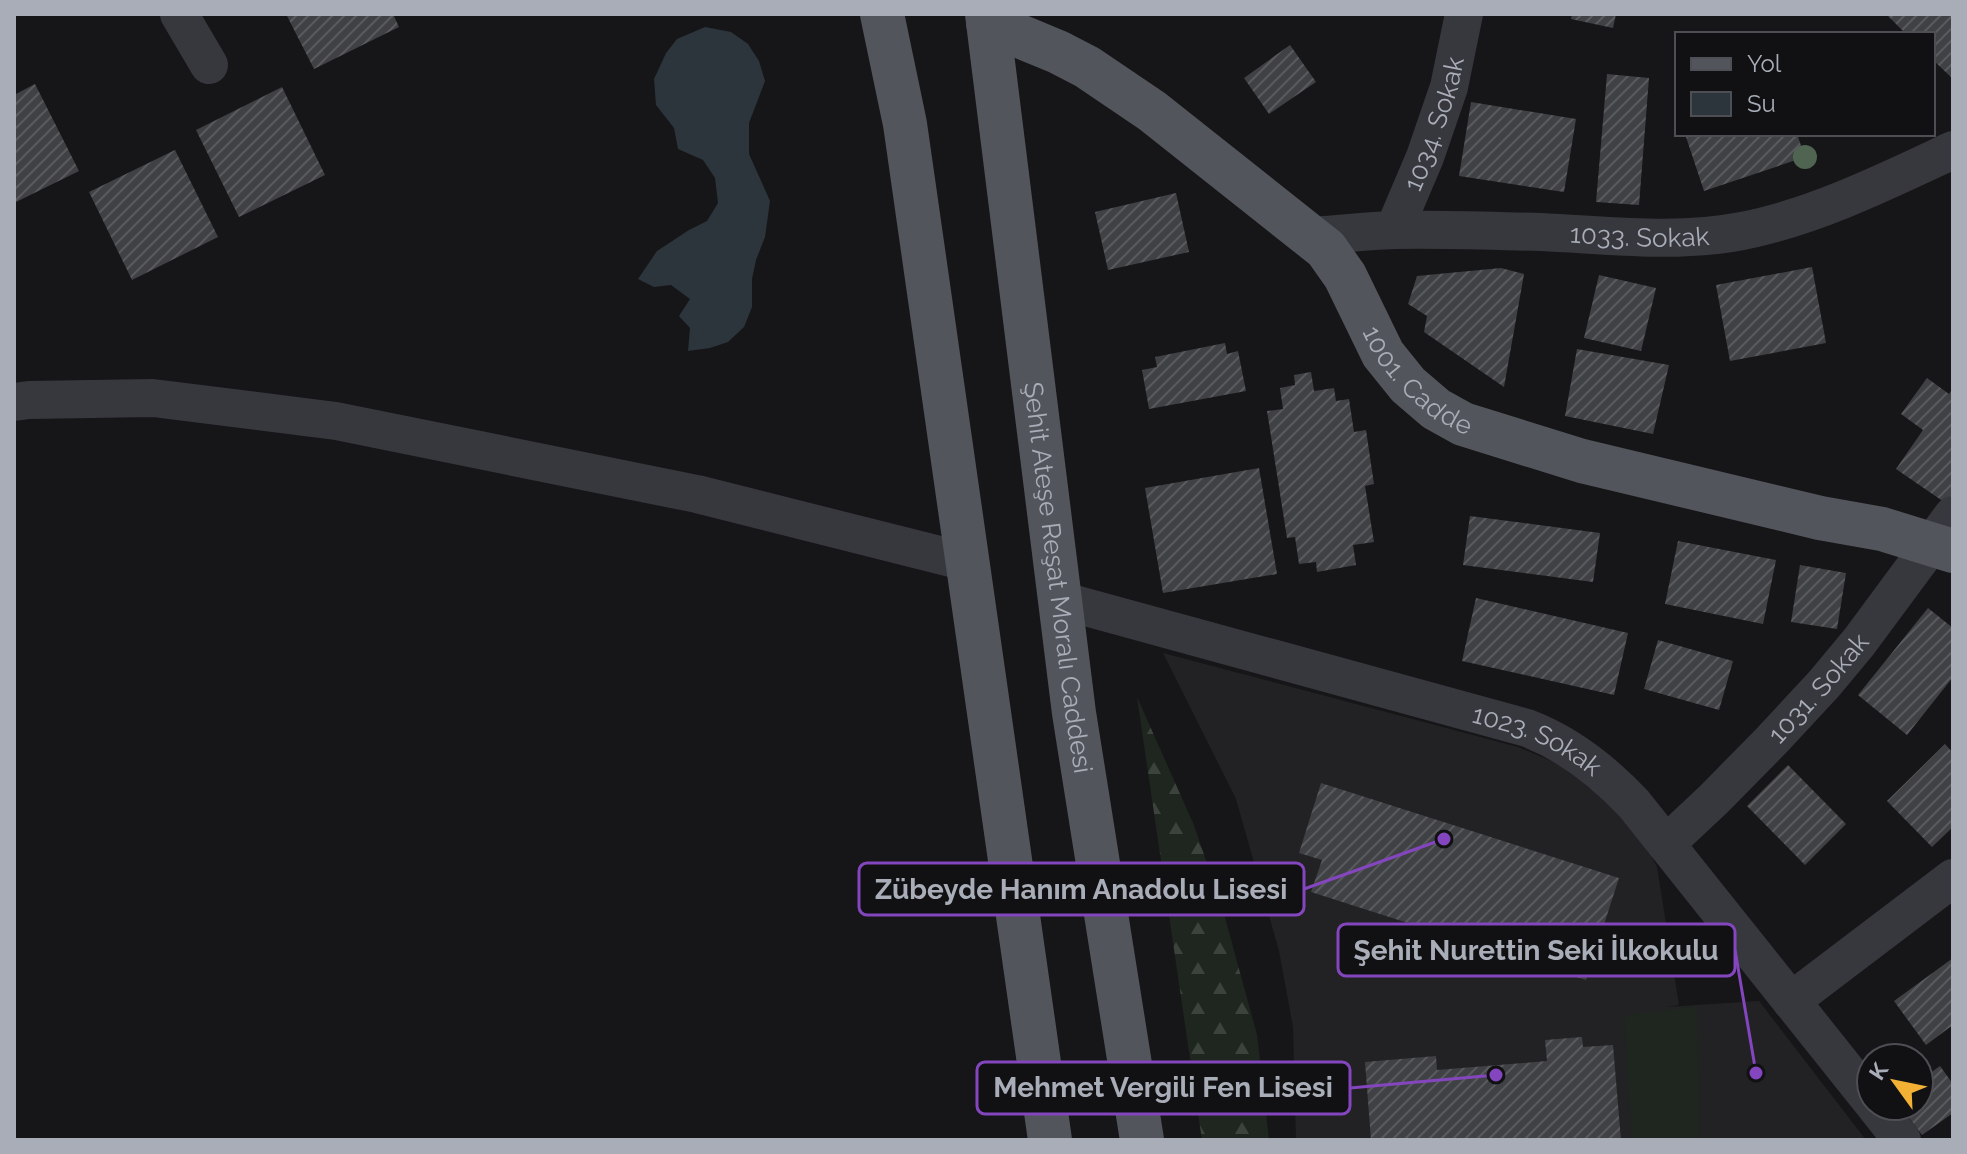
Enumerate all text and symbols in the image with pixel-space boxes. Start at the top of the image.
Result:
legend [1675,32,1935,136]
text: Yol [1747,49,1782,78]
street label: 1034. Sokak [1397,54,1470,195]
text: Su [1747,89,1776,118]
street label: 1033. Sokak [1569,219,1711,253]
street label: 1001. Cadde [1357,321,1475,441]
street label: Şehit Ateşe Reşat Moralı Caddesi [1018,380,1098,775]
street label: 1031. Sokak [1762,627,1875,749]
street label: 1023. Sokak [1469,699,1608,782]
callout: Zübeyde Hanım Anadolu Lisesi [859,863,1304,915]
text: Zübeyde Hanım Anadolu Lisesi [875,873,1287,906]
callout: Şehit Nurettin Seki İlkokulu [1338,924,1735,976]
text: Şehit Nurettin Seki İlkokulu [1354,934,1718,967]
north arrow [1855,1042,1935,1122]
text: K [1863,1058,1893,1084]
callout: Mehmet Vergili Fen Lisesi [977,1062,1350,1114]
text: Mehmet Vergili Fen Lisesi [993,1071,1333,1104]

